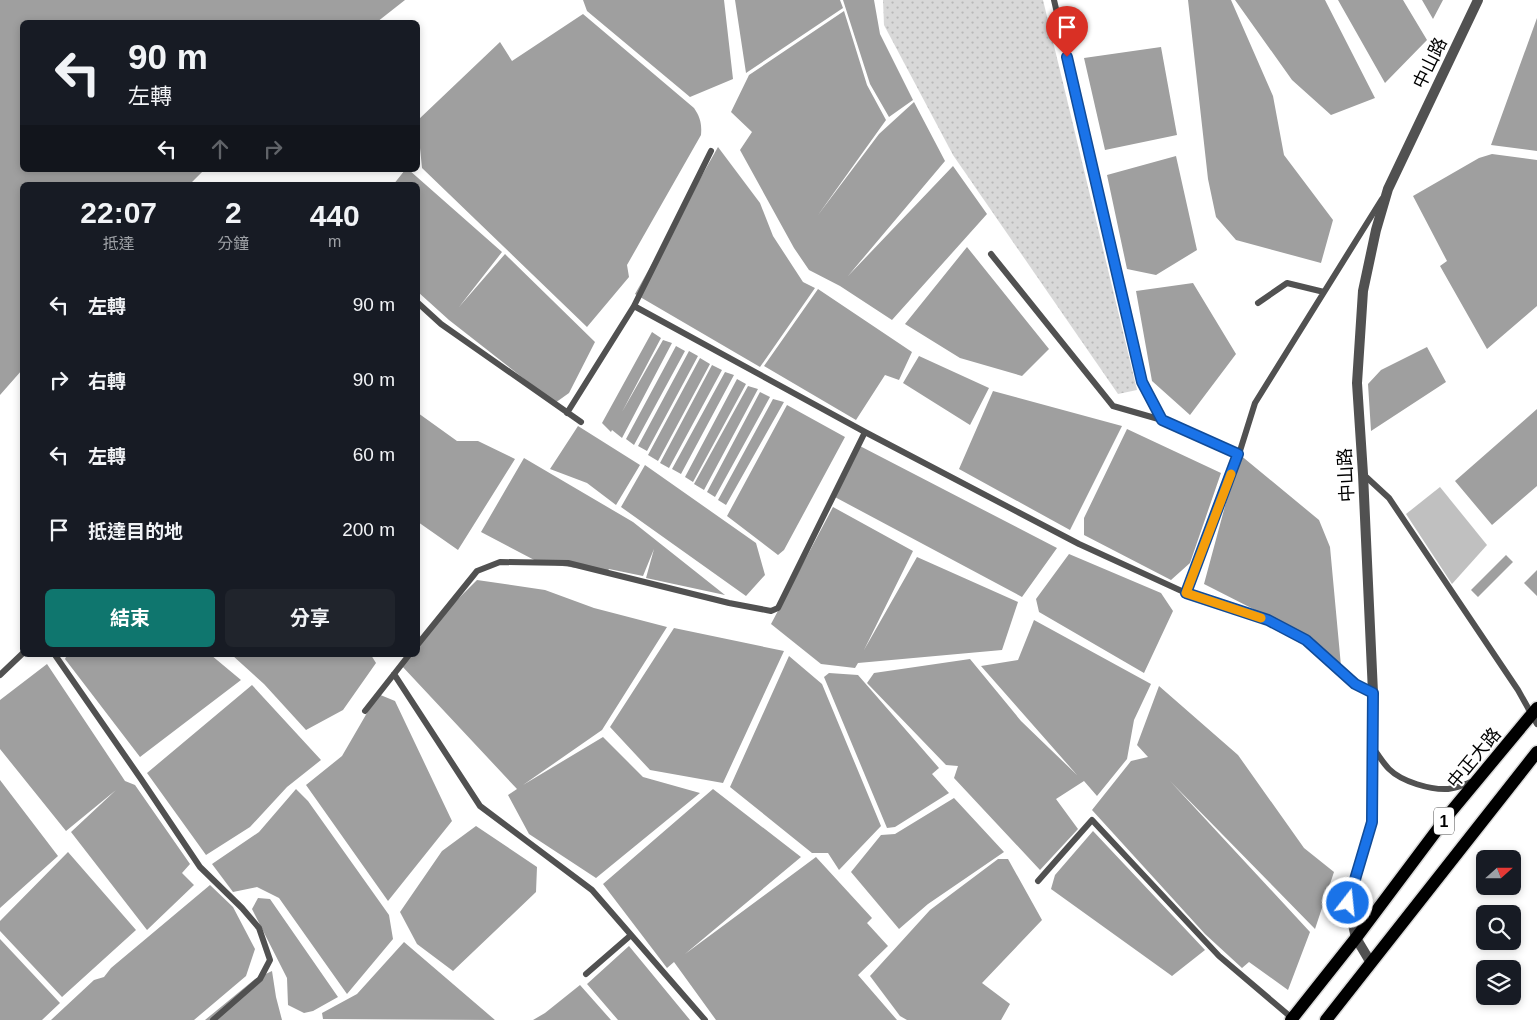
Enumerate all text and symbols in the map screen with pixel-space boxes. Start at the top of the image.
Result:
pin [1046,6,1088,57]
icon: arrive [1053,13,1081,41]
street label: 中山路 [1409,34,1451,92]
text: 90 m [128,37,208,76]
icon: left [45,40,110,105]
text: 左轉 [128,84,172,109]
icon: left [153,135,181,163]
icon: ahead [206,135,234,163]
icon: right [259,135,287,163]
text: 22:07 [80,196,157,229]
text: 2 [225,196,242,229]
text: 440 [310,199,360,232]
text: m [328,233,341,250]
text: 抵達 [103,235,135,252]
text: 分鐘 [217,235,249,252]
icon: left [45,291,73,319]
text: 90 m [353,294,395,315]
text: 左轉 [88,296,126,317]
icon: right [45,366,73,394]
text: 90 m [353,369,395,390]
text: 右轉 [88,371,126,392]
icon: left [45,441,73,469]
text: 60 m [353,444,395,465]
text: 左轉 [88,446,126,467]
street label: 中山路 [1335,448,1357,502]
icon: arrive [45,516,73,544]
text: 200 m [342,519,395,540]
text: 抵達目的地 [88,521,183,542]
button: 結束 [45,589,215,647]
button: 分享 [225,589,395,647]
street label: 中正大路 [1443,724,1505,792]
road number: 1 [1434,808,1454,834]
north arrow [1476,850,1521,895]
map controls [1476,850,1521,1005]
position arrow [1321,876,1373,928]
button: search [1476,905,1521,950]
button: layers [1476,960,1521,1005]

